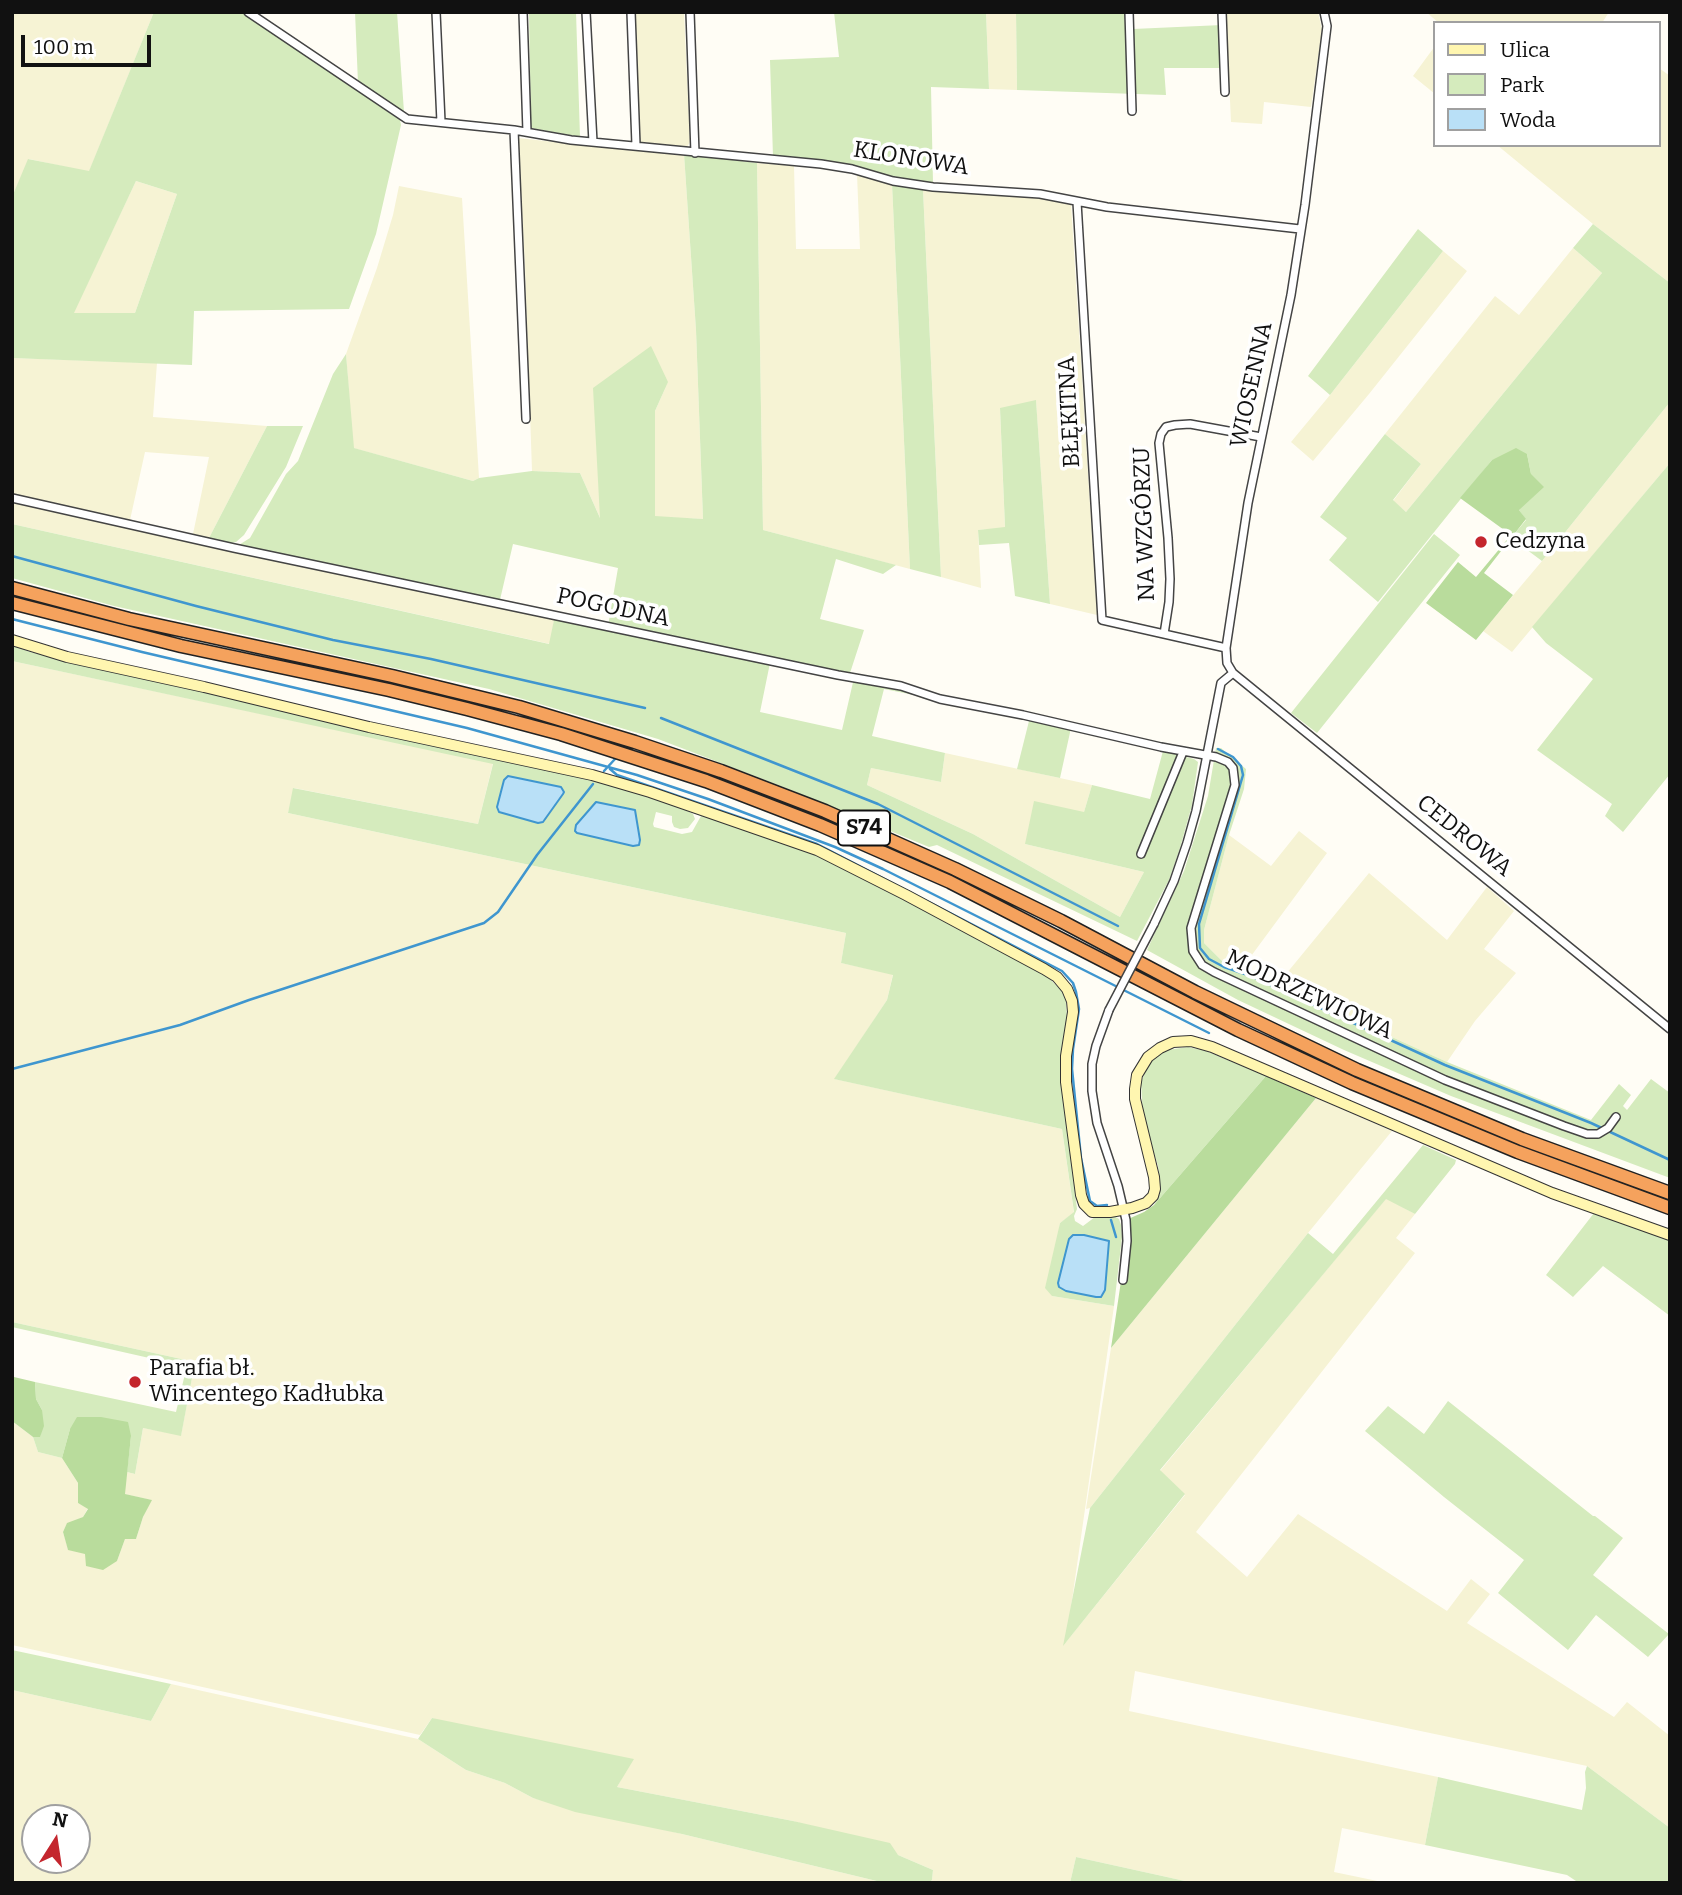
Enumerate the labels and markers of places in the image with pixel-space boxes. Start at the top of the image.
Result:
place label: Cedzyna [1495,528,1585,556]
marker: Cedzyna [1473,534,1489,550]
place label: Parafia bł. Wincentego Kadłubka [149,1355,384,1409]
marker: Parafia bł. Wincentego Kadłubka [127,1374,143,1390]

